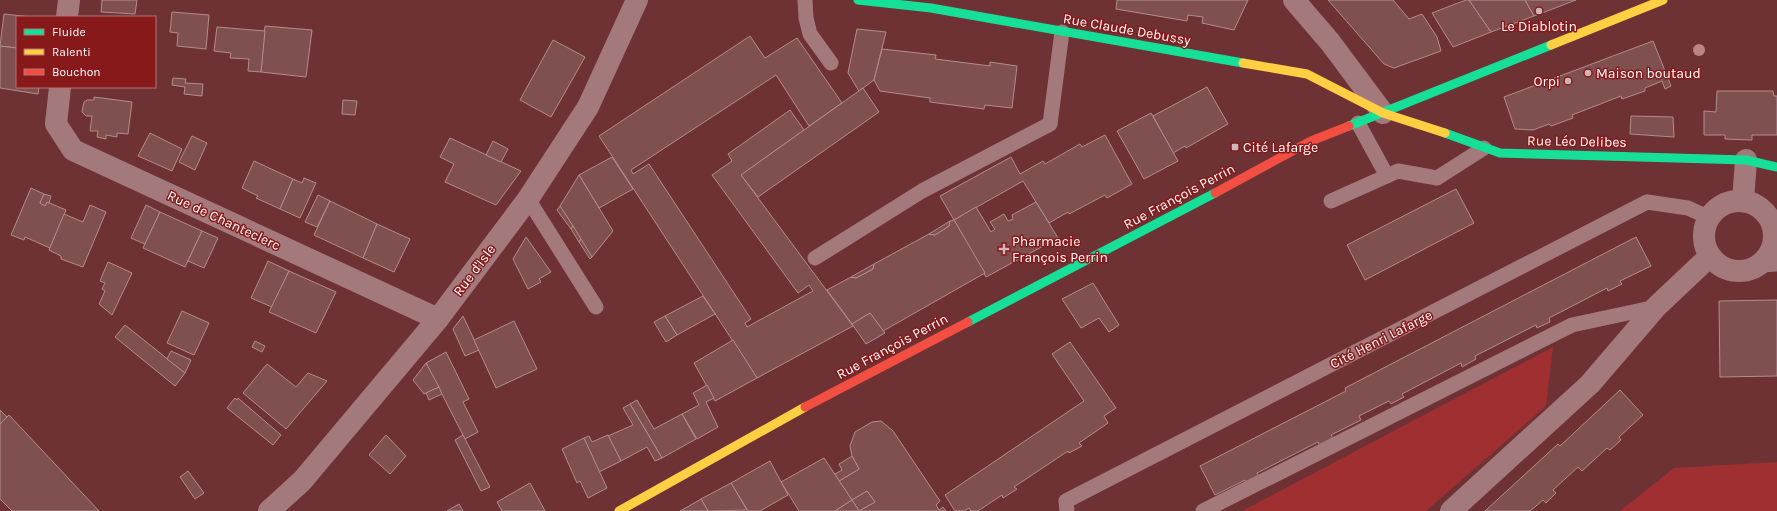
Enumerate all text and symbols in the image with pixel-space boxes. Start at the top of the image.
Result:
marker: Le Diablotin [1534,6,1544,16]
street label: Rue Claude Debussy [1062,10,1192,49]
legend [16,16,156,88]
place label: Le Diablotin [1501,18,1577,35]
text: Fluide [52,25,86,39]
text: Ralenti [52,45,91,59]
text: Bouchon [52,65,101,79]
place label: Maison boutaud [1596,65,1701,82]
marker: Maison boutaud [1583,68,1593,78]
place label: Orpi [1534,73,1560,90]
marker: Orpi [1563,76,1573,86]
street label: Rue Léo Delibes [1527,132,1627,151]
place label: Cité Lafarge [1243,139,1318,156]
marker: Cité Lafarge [1230,142,1240,152]
street label: Rue François Perrin [1121,160,1238,233]
street label: Rue de Chanteclerc [165,187,283,254]
place label: Pharmacie François Perrin [1012,233,1108,266]
street label: Rue d'Isle [450,241,499,299]
marker: Pharmacie François Perrin [999,244,1009,254]
street label: Cité Henri Lafarge [1327,306,1435,373]
street label: Rue François Perrin [834,310,951,383]

